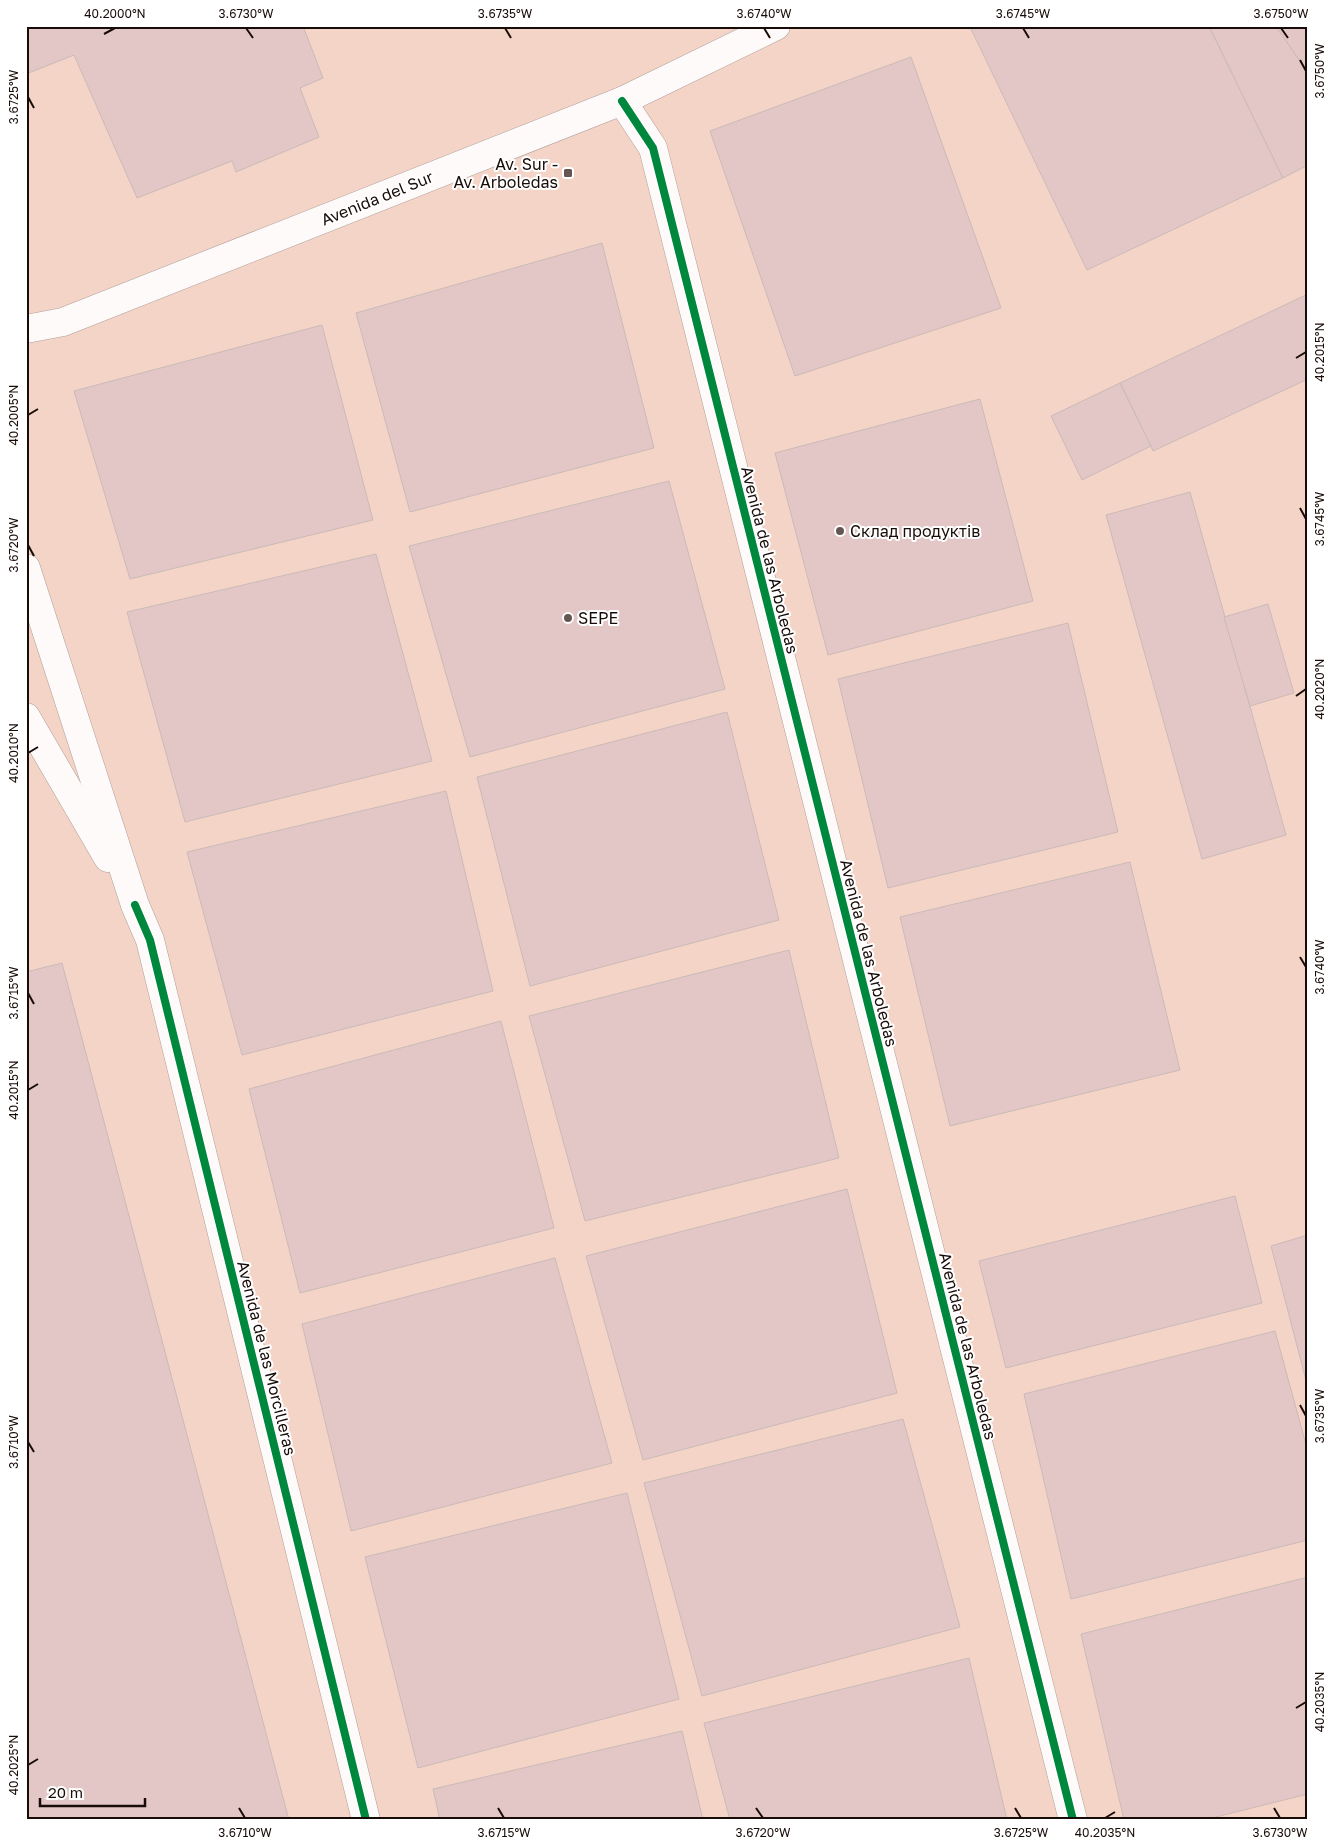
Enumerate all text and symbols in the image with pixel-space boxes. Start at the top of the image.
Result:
text: 40.2000°N [84,6,146,21]
text: 3.6730°W [219,6,274,21]
text: 3.6735°W [478,6,533,21]
text: 3.6740°W [736,6,792,21]
text: 3.6745°W [996,6,1051,21]
text: 3.6750°W [1254,6,1309,21]
text: 3.6750°W [1312,43,1327,98]
text: 3.6725°W [6,69,21,124]
place label: Av. Sur - Av. Arboledas [453,154,558,192]
street label: Avenida del Sur [318,166,436,230]
marker: Av. Sur - Av. Arboledas [562,167,574,179]
text: 40.2015°N [1312,322,1327,382]
text: 40.2005°N [6,385,21,445]
street label: Avenida de las Arboledas [737,464,803,656]
text: 3.6745°W [1312,491,1327,546]
text: 3.6720°W [6,517,21,572]
place label: Склад продуктів [850,521,980,541]
marker: Склад продуктів [834,525,846,537]
place label: SEPE [578,608,618,628]
marker: SEPE [562,612,574,624]
text: 40.2020°N [1312,659,1327,719]
text: 40.2010°N [6,723,21,783]
street label: Avenida de las Arboledas [836,857,902,1049]
text: 3.6740°W [1312,939,1327,995]
text: 3.6715°W [6,966,21,1020]
text: 40.2015°N [6,1060,21,1120]
street label: Avenida de las Arboledas [935,1250,1001,1442]
street label: Avenida de las Morcilleras [233,1259,301,1457]
text: 3.6735°W [1312,1388,1327,1443]
text: 3.6710°W [6,1415,21,1469]
text: 40.2035°N [1312,1672,1327,1732]
text: 40.2025°N [6,1735,21,1795]
scale bar [40,1776,145,1808]
text: 20 m [48,1783,83,1801]
text: 3.6710°W [218,1825,272,1840]
text: 3.6715°W [477,1825,531,1840]
text: 3.6720°W [736,1825,791,1840]
text: 3.6725°W [994,1825,1049,1840]
text: 40.2035°N [1075,1825,1135,1840]
text: 3.6730°W [1253,1825,1308,1840]

